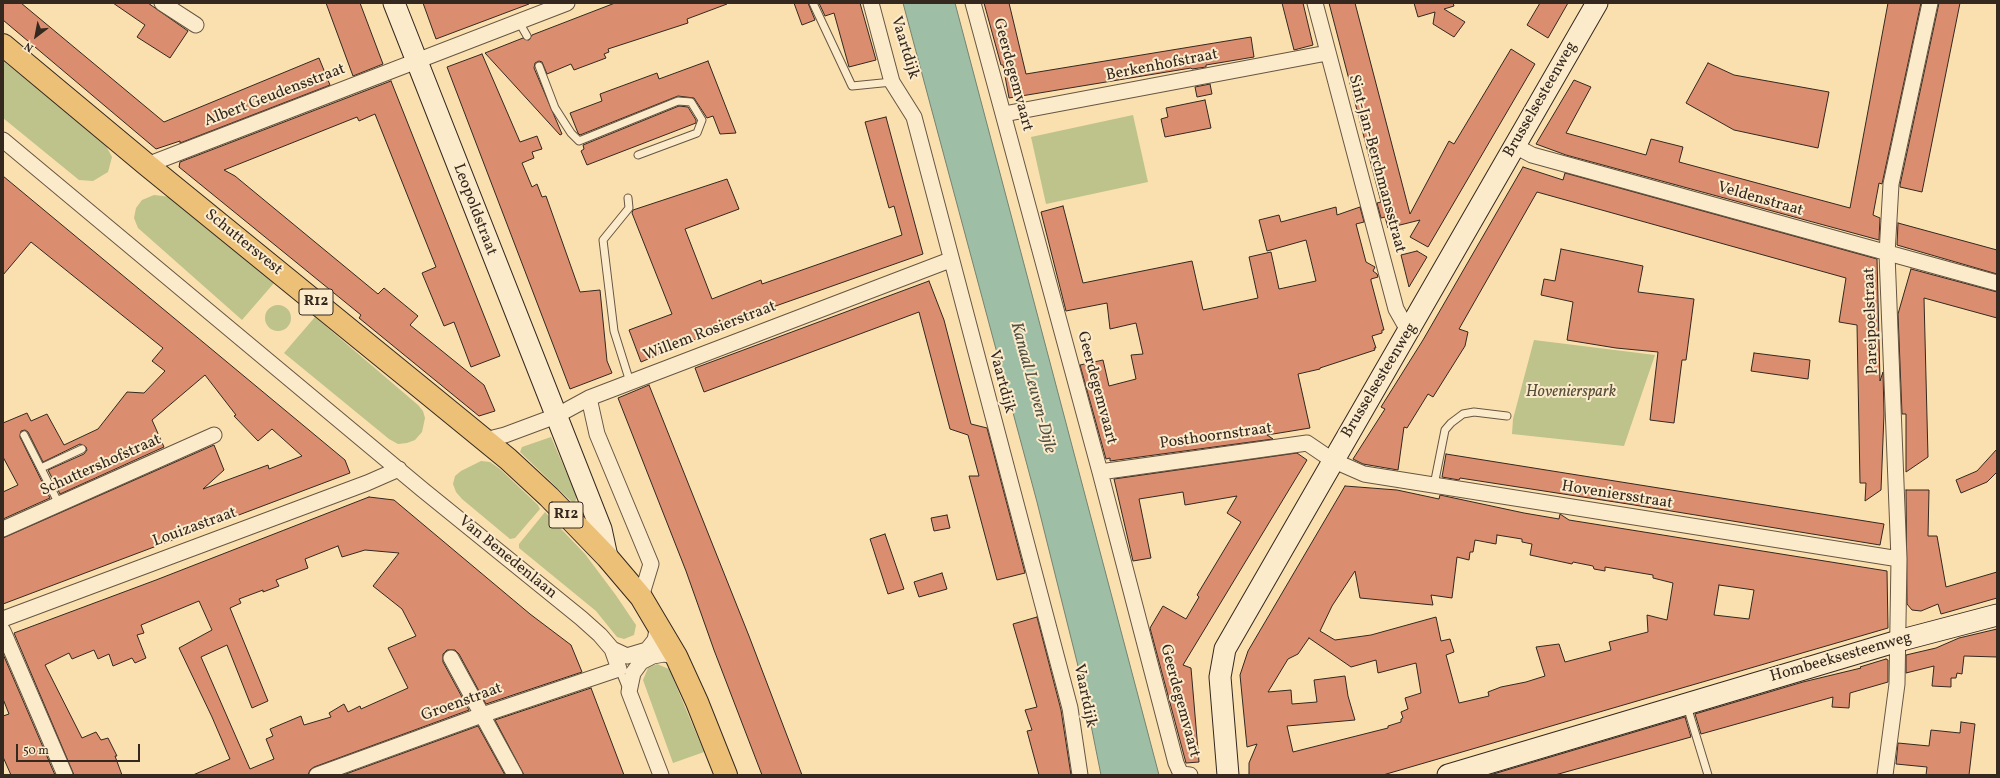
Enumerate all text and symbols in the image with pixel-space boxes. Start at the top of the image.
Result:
street label: Vaartdijk [885,14,923,82]
north arrow [16,16,56,56]
street label: Geerdegemvaart [988,16,1036,134]
text: N [22,38,37,55]
street label: Brusselsesteenweg [1500,39,1582,161]
street label: Berkenhofstraat [1104,46,1220,86]
street label: Albert Geudensstraat [202,60,348,132]
street label: Sint-Jan-Berchmansstraat [1343,73,1409,255]
street label: Leopoldstraat [448,161,500,259]
street label: Veldenstraat [1715,179,1805,221]
street label: Schuttersvest [200,206,286,280]
street label: Pareipoelstraat [1861,267,1883,375]
road number: R12 [299,289,333,315]
street label: Willem Rosierstraat [641,298,779,366]
water label: Kanaal Leuven-Dijle [1005,320,1059,456]
street label: Brusselsesteenweg [1338,320,1422,442]
street label: Geerdegemvaart [1072,329,1120,447]
street label: Vaartdijk [983,348,1019,416]
park label: Hovenierspark [1526,383,1616,403]
street label: Posthoornstraat [1159,420,1273,454]
street label: Schuttershofstraat [38,431,164,501]
street label: Hoveniersstraat [1560,478,1674,514]
road number: R12 [549,502,583,528]
street label: Louizastraat [150,504,240,552]
street label: Van Benedenlaan [454,512,560,604]
street label: Hombeeksesteenweg [1768,629,1914,687]
street label: Geerdegemvaart [1155,642,1203,760]
street label: Vaartdijk [1068,662,1100,730]
street label: Groenstraat [419,680,505,726]
scale bar [18,736,142,762]
text: 50 m [23,743,49,759]

